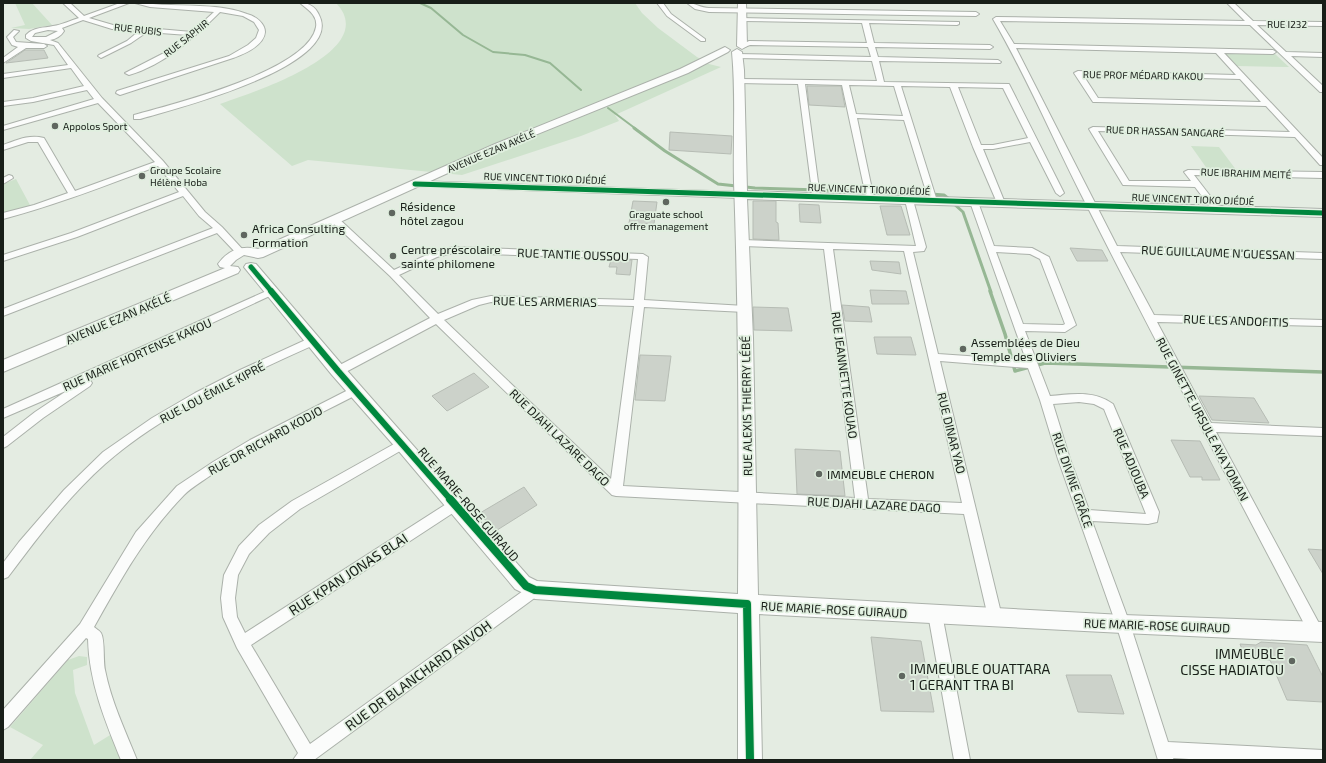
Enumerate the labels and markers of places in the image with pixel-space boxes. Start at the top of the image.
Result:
place label: Appolos Sport [63,120,128,132]
marker: Appolos Sport [50,121,60,131]
place label: Groupe Scolaire Hélène Hoba [150,164,221,188]
marker: Groupe Scolaire Hélène Hoba [137,171,147,181]
marker: Graguate school offre management [661,197,671,207]
place label: Résidence hôtel zagou [400,199,464,227]
marker: Résidence hôtel zagou [387,208,397,218]
place label: Graguate school offre management [624,208,708,232]
place label: Africa Consulting Formation [252,221,345,249]
marker: Africa Consulting Formation [239,230,249,240]
place label: Centre préscolaire sainte philomene [401,242,501,270]
marker: Centre préscolaire sainte philomene [388,251,398,261]
place label: Assemblées de Dieu Temple des Oliviers [971,335,1080,363]
marker: Assemblées de Dieu Temple des Oliviers [958,344,968,354]
place label: IMMEUBLE CHERON [827,467,934,481]
marker: IMMEUBLE CHERON [814,469,824,479]
place label: IMMEUBLE CISSE HADIATOU [1180,645,1284,678]
marker: IMMEUBLE CISSE HADIATOU [1287,656,1297,666]
place label: IMMEUBLE OUATTARA 1 GERANT TRA BI [910,660,1051,693]
marker: IMMEUBLE OUATTARA 1 GERANT TRA BI [897,671,907,681]

